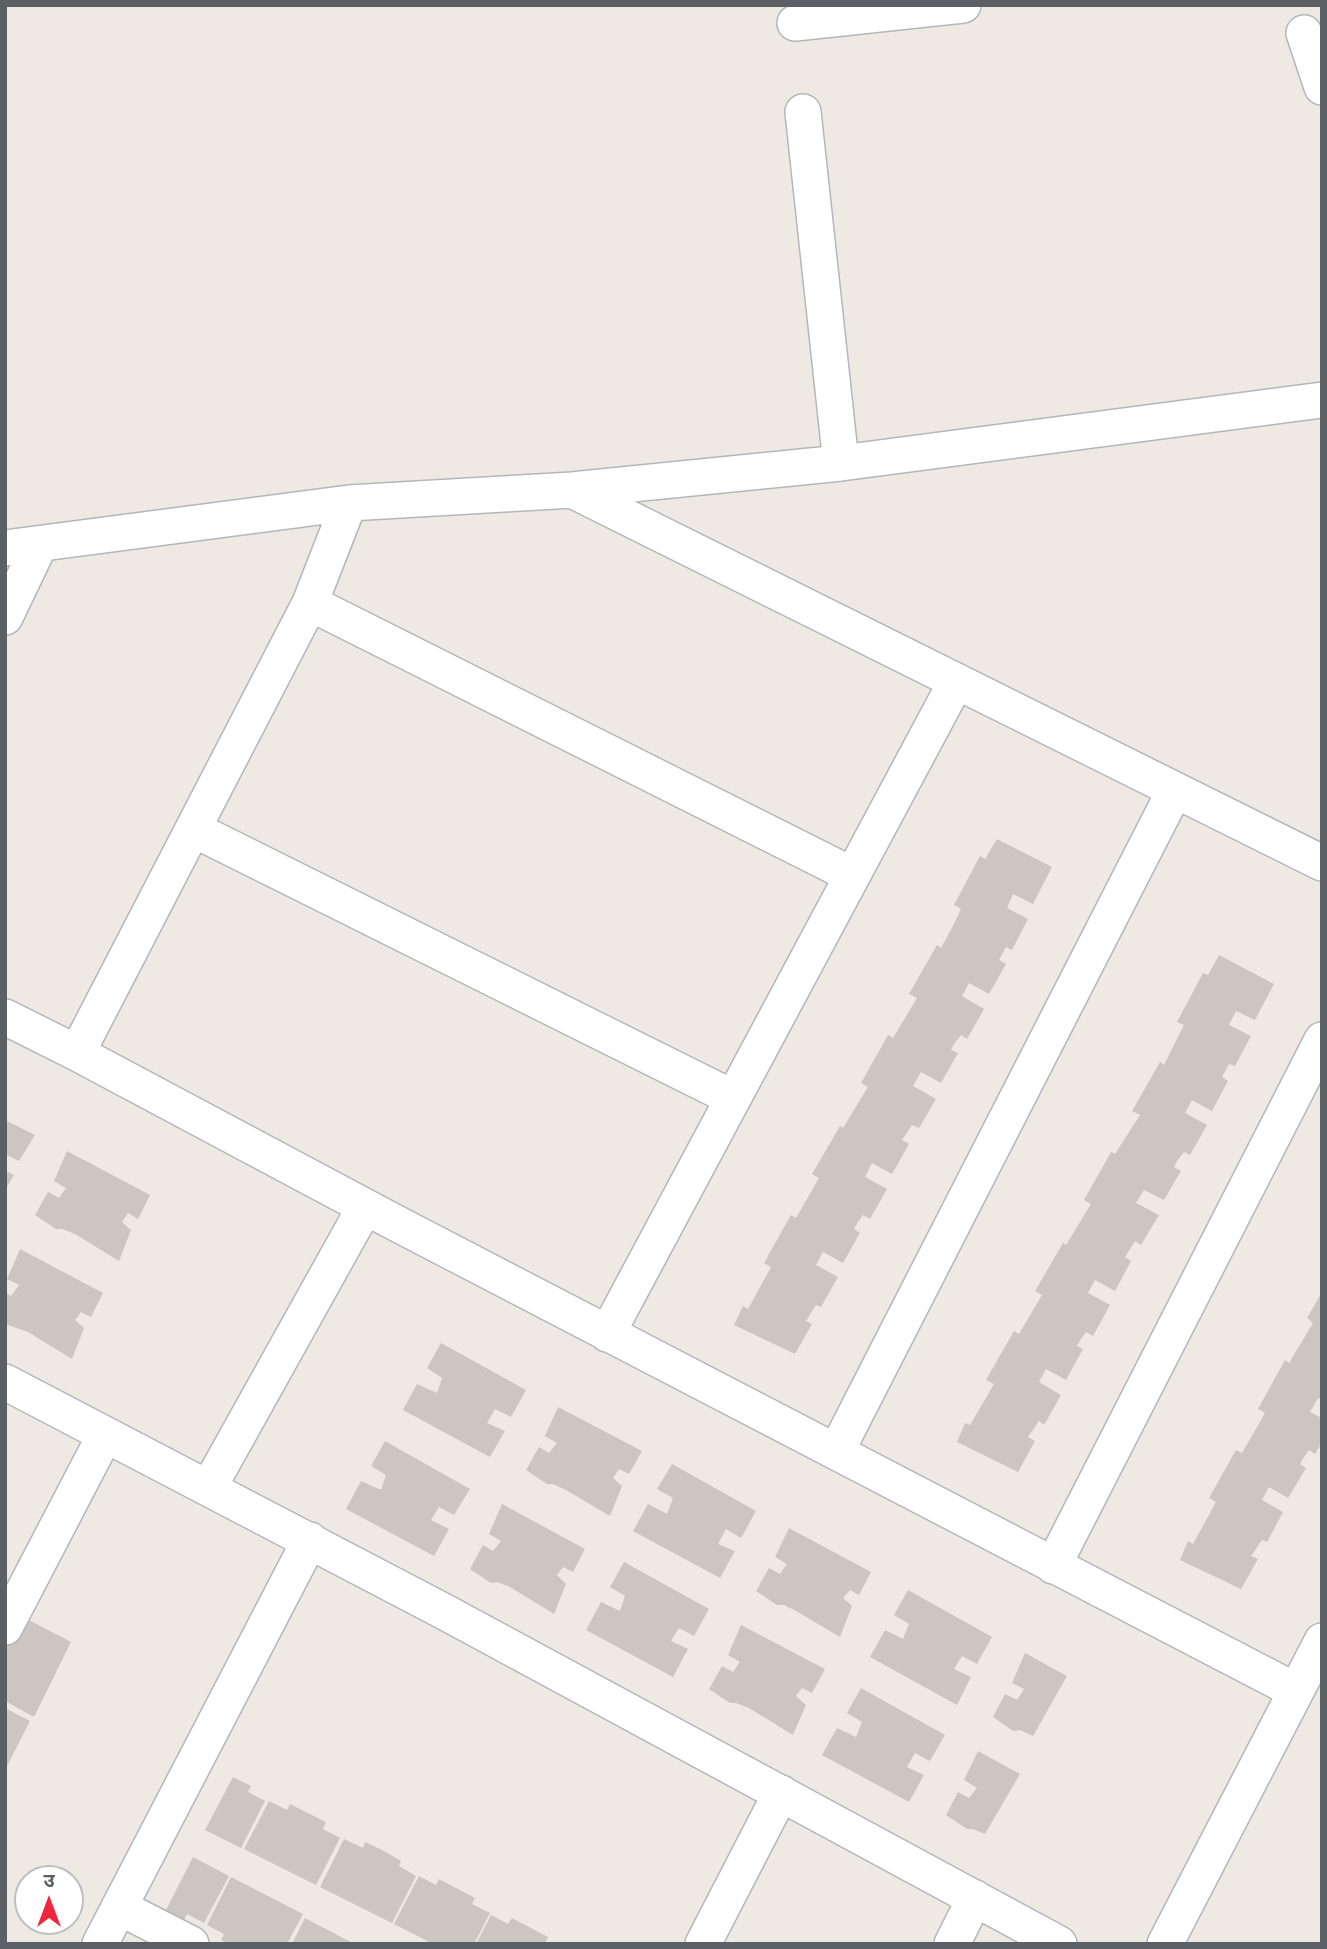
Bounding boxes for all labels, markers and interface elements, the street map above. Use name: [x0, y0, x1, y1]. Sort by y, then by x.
north arrow: [14, 1865, 84, 1935]
text: उ: [43, 1868, 55, 1894]

